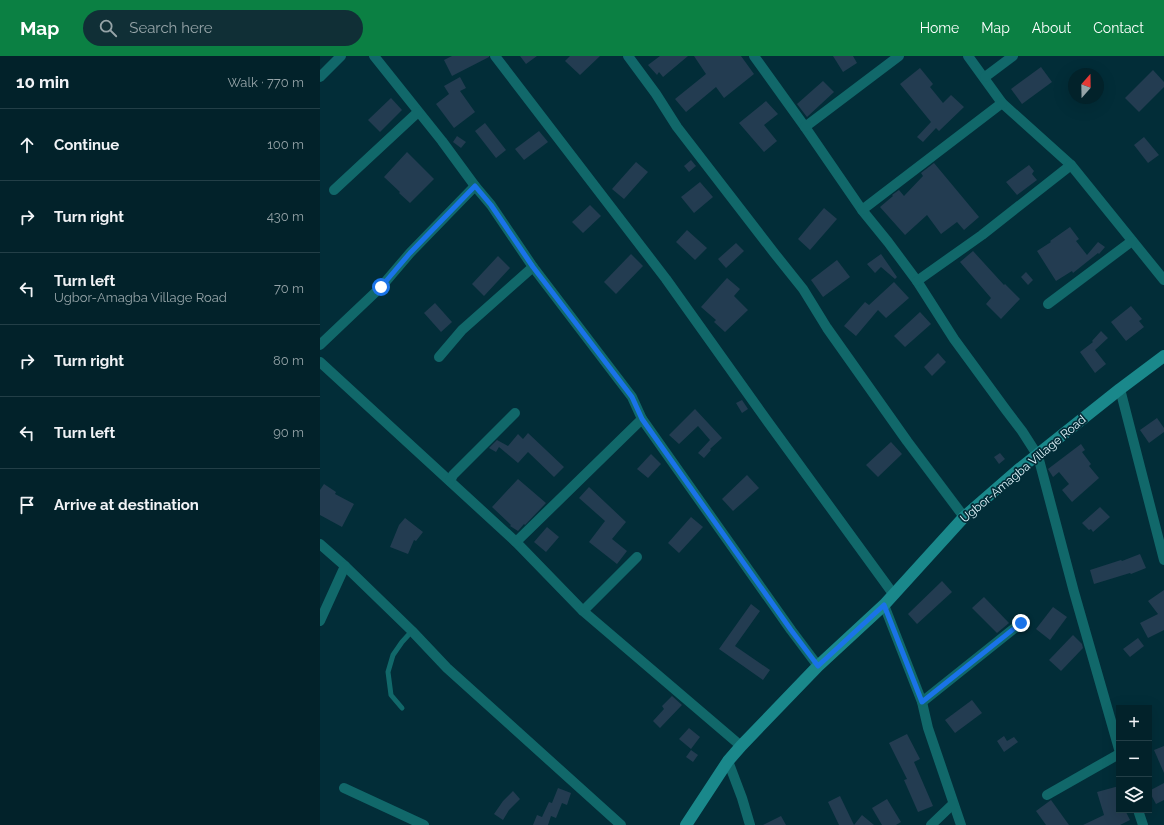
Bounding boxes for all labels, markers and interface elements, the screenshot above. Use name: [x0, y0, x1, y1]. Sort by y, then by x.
search box: [83, 10, 363, 46]
text: Map: [20, 17, 59, 39]
icon: search: [97, 17, 119, 39]
text: Search here: [129, 19, 213, 37]
text: Home: [920, 20, 959, 36]
text: Map: [981, 20, 1010, 36]
text: About: [1032, 20, 1071, 36]
text: Contact: [1093, 20, 1144, 36]
north arrow: [1068, 68, 1104, 104]
text: 10 min: [16, 72, 69, 92]
text: Walk · 770 m: [227, 75, 304, 90]
icon: ahead: [16, 134, 38, 156]
text: Continue: [54, 136, 119, 154]
text: 100 m: [267, 137, 304, 152]
icon: right: [16, 206, 38, 228]
text: Turn right: [54, 208, 124, 226]
text: 430 m: [267, 209, 304, 224]
text: Turn left: [54, 272, 115, 290]
icon: left: [16, 278, 38, 300]
route start: [372, 278, 390, 296]
text: 70 m: [274, 281, 304, 296]
text: Ugbor-Amagba Village Road: [54, 290, 227, 305]
icon: right: [16, 350, 38, 372]
text: Turn right: [54, 352, 124, 370]
text: 80 m: [273, 353, 304, 368]
street label: Ugbor-Amagba Village Road: [957, 412, 1089, 526]
icon: left: [16, 422, 38, 444]
text: Turn left: [54, 424, 115, 442]
text: 90 m: [273, 425, 304, 440]
icon: arrive: [16, 494, 38, 516]
text: Arrive at destination: [54, 496, 199, 514]
route end: [1012, 614, 1030, 632]
map controls: [1116, 705, 1152, 813]
button: +: [1116, 705, 1152, 741]
button: −: [1116, 741, 1152, 777]
button: layers: [1116, 777, 1152, 813]

